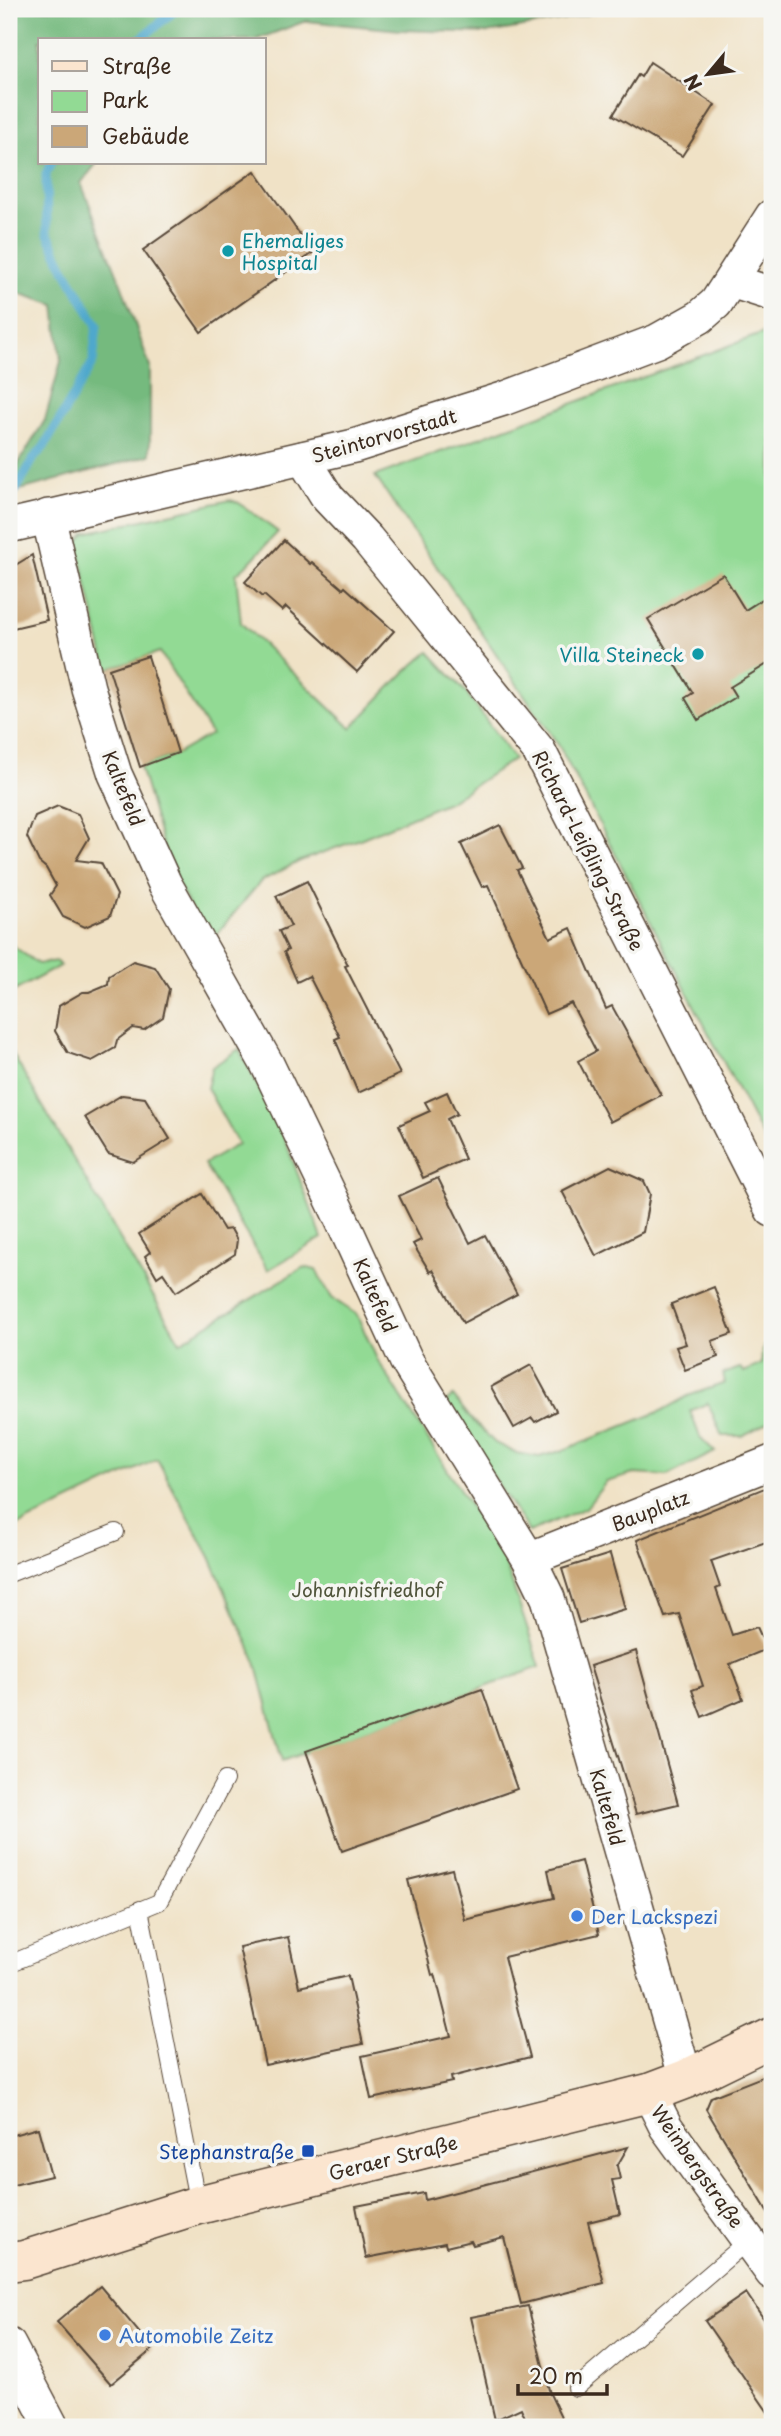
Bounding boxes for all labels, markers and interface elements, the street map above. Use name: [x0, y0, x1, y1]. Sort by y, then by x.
legend: [38, 38, 266, 164]
north arrow: [672, 38, 742, 108]
text: Straße: [102, 49, 171, 81]
text: N: [676, 69, 708, 96]
text: Park: [102, 83, 149, 115]
text: Gebäude: [102, 119, 189, 151]
place label: Ehemaliges Hospital: [242, 226, 344, 276]
marker: Ehemaliges Hospital: [220, 243, 236, 259]
street label: Steintorvorstadt: [308, 401, 460, 469]
place label: Villa Steineck: [559, 640, 684, 668]
marker: Villa Steineck: [690, 646, 706, 662]
street label: Richard-Leißling-Straße: [526, 745, 652, 955]
street label: Kaltefeld: [96, 746, 152, 830]
street label: Kaltefeld: [347, 1253, 405, 1337]
street label: Bauplatz: [607, 1482, 693, 1538]
park label: Johannisfriedhof: [291, 1575, 444, 1603]
street label: Kaltefeld: [584, 1765, 632, 1849]
place label: Der Lackspezi: [591, 1902, 718, 1930]
marker: Der Lackspezi: [569, 1908, 585, 1924]
street label: Weinbergstraße: [645, 2099, 751, 2233]
street label: Geraer Straße: [326, 2128, 460, 2186]
place label: Stephanstraße: [159, 2137, 294, 2165]
marker: Stephanstraße: [300, 2143, 316, 2159]
place label: Automobile Zeitz: [119, 2321, 273, 2349]
marker: Automobile Zeitz: [97, 2327, 113, 2343]
scale bar: [518, 2352, 608, 2396]
text: 20 m: [529, 2359, 583, 2391]

